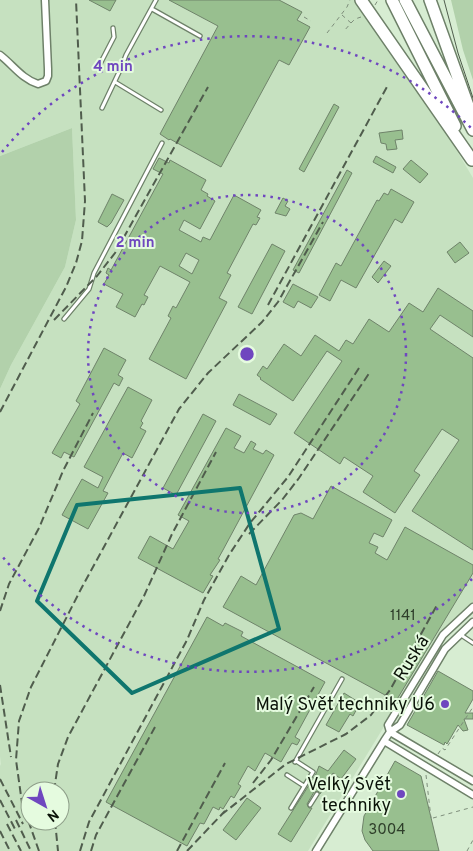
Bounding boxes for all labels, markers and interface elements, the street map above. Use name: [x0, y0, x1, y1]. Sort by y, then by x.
text: 4 min: [93, 58, 133, 77]
text: 2 min: [115, 234, 155, 253]
centre of rings: [238, 345, 256, 363]
house number: 1141: [390, 607, 416, 626]
street label: Ruská: [389, 632, 435, 686]
place label: Malý Svět techniky U6: [256, 694, 435, 717]
marker: Malý Svět techniky U6: [439, 698, 451, 710]
place label: Velký Svět techniky: [307, 774, 391, 818]
north arrow: [20, 781, 70, 831]
marker: Velký Svět techniky: [395, 788, 407, 800]
text: N: [43, 805, 61, 825]
house number: 3004: [368, 821, 406, 840]

